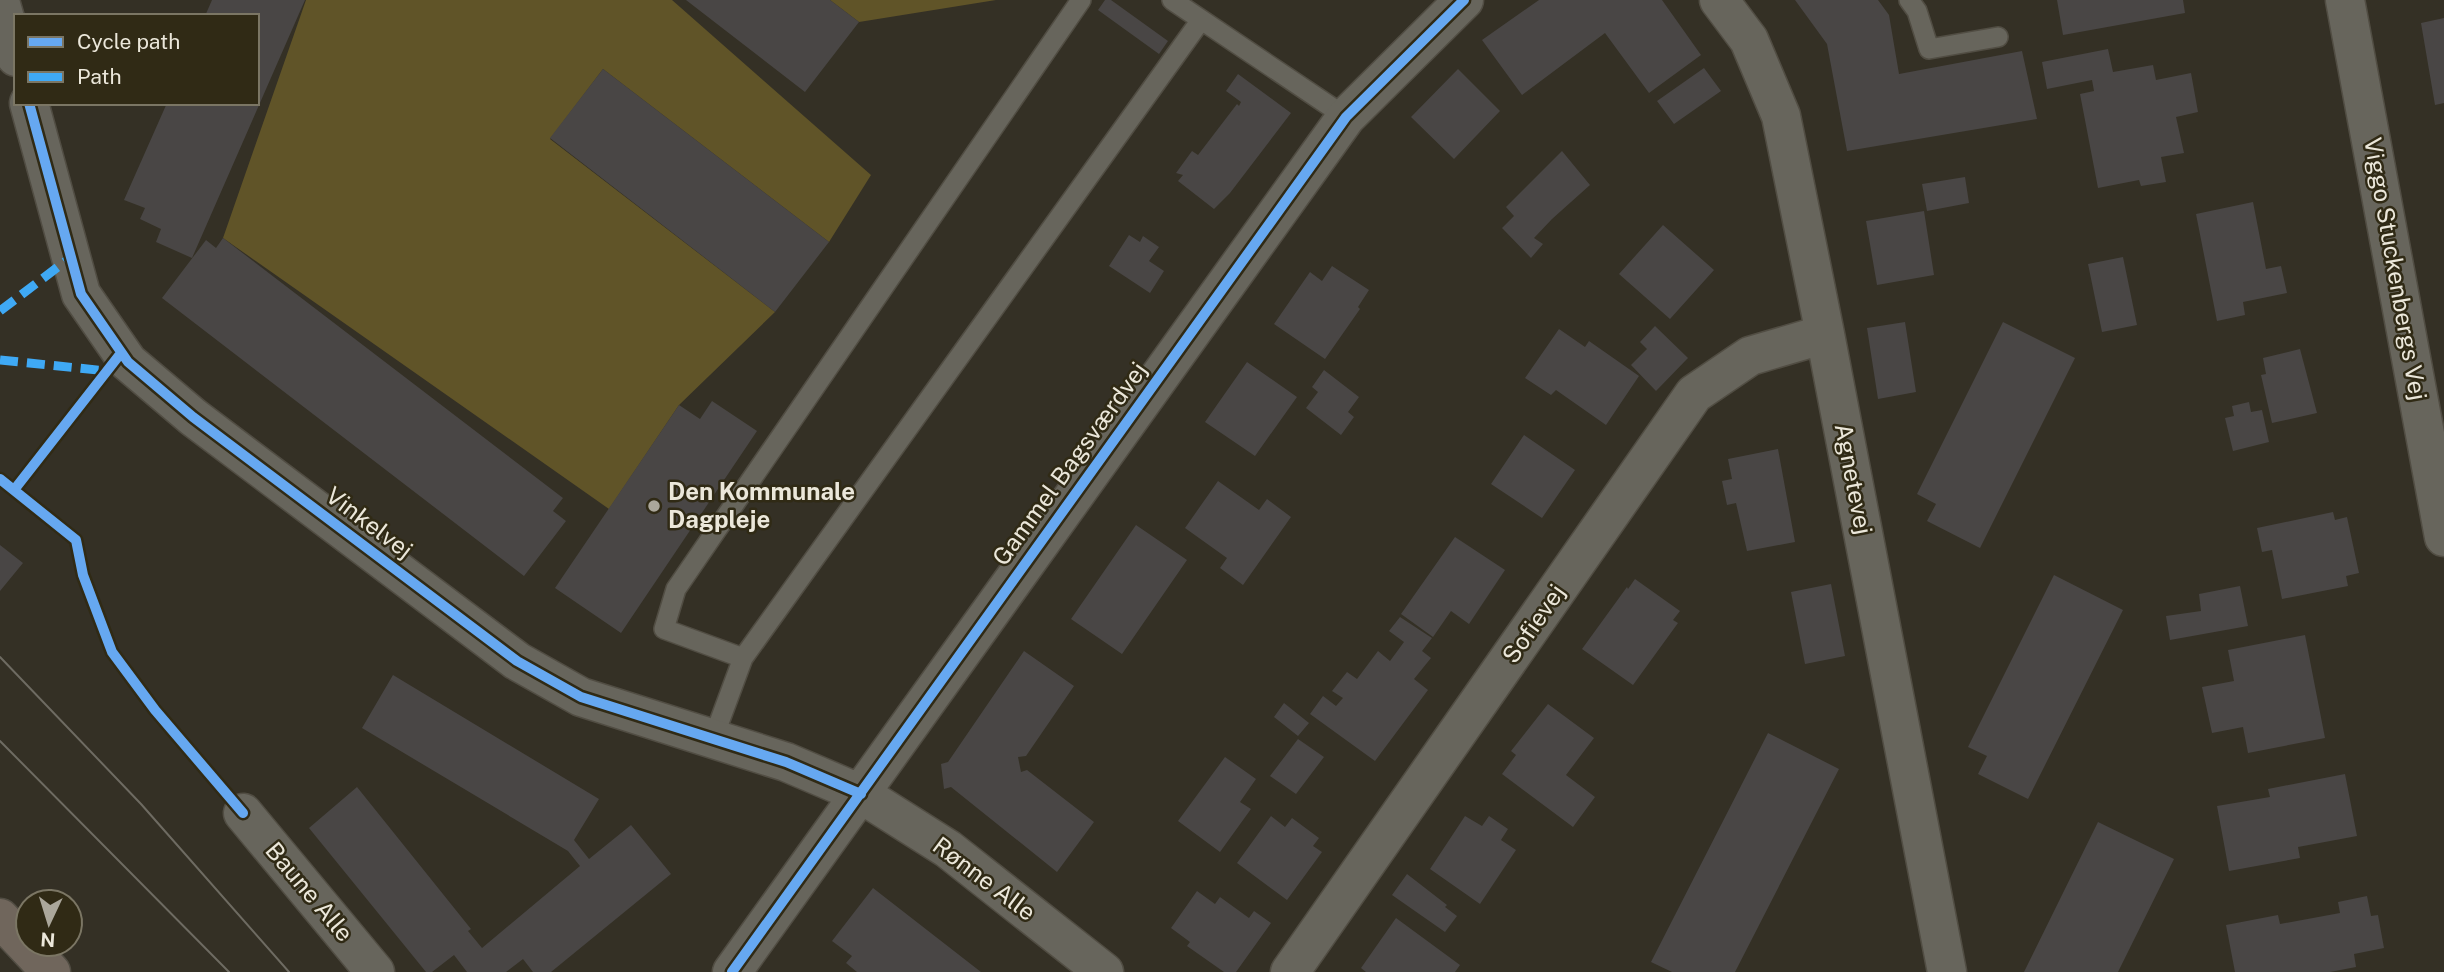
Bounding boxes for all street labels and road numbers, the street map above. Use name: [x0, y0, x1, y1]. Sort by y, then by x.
street label: Viggo Stuckenbergs Vej: [2359, 135, 2433, 402]
street label: Gammel Bagsværdvej: [986, 356, 1152, 570]
street label: Agnetevej: [1829, 421, 1878, 537]
street label: Vinkelvej: [321, 481, 418, 564]
street label: Sofievej: [1496, 579, 1570, 668]
street label: Rønne Alle: [928, 831, 1041, 926]
street label: Baune Alle: [260, 836, 359, 947]

